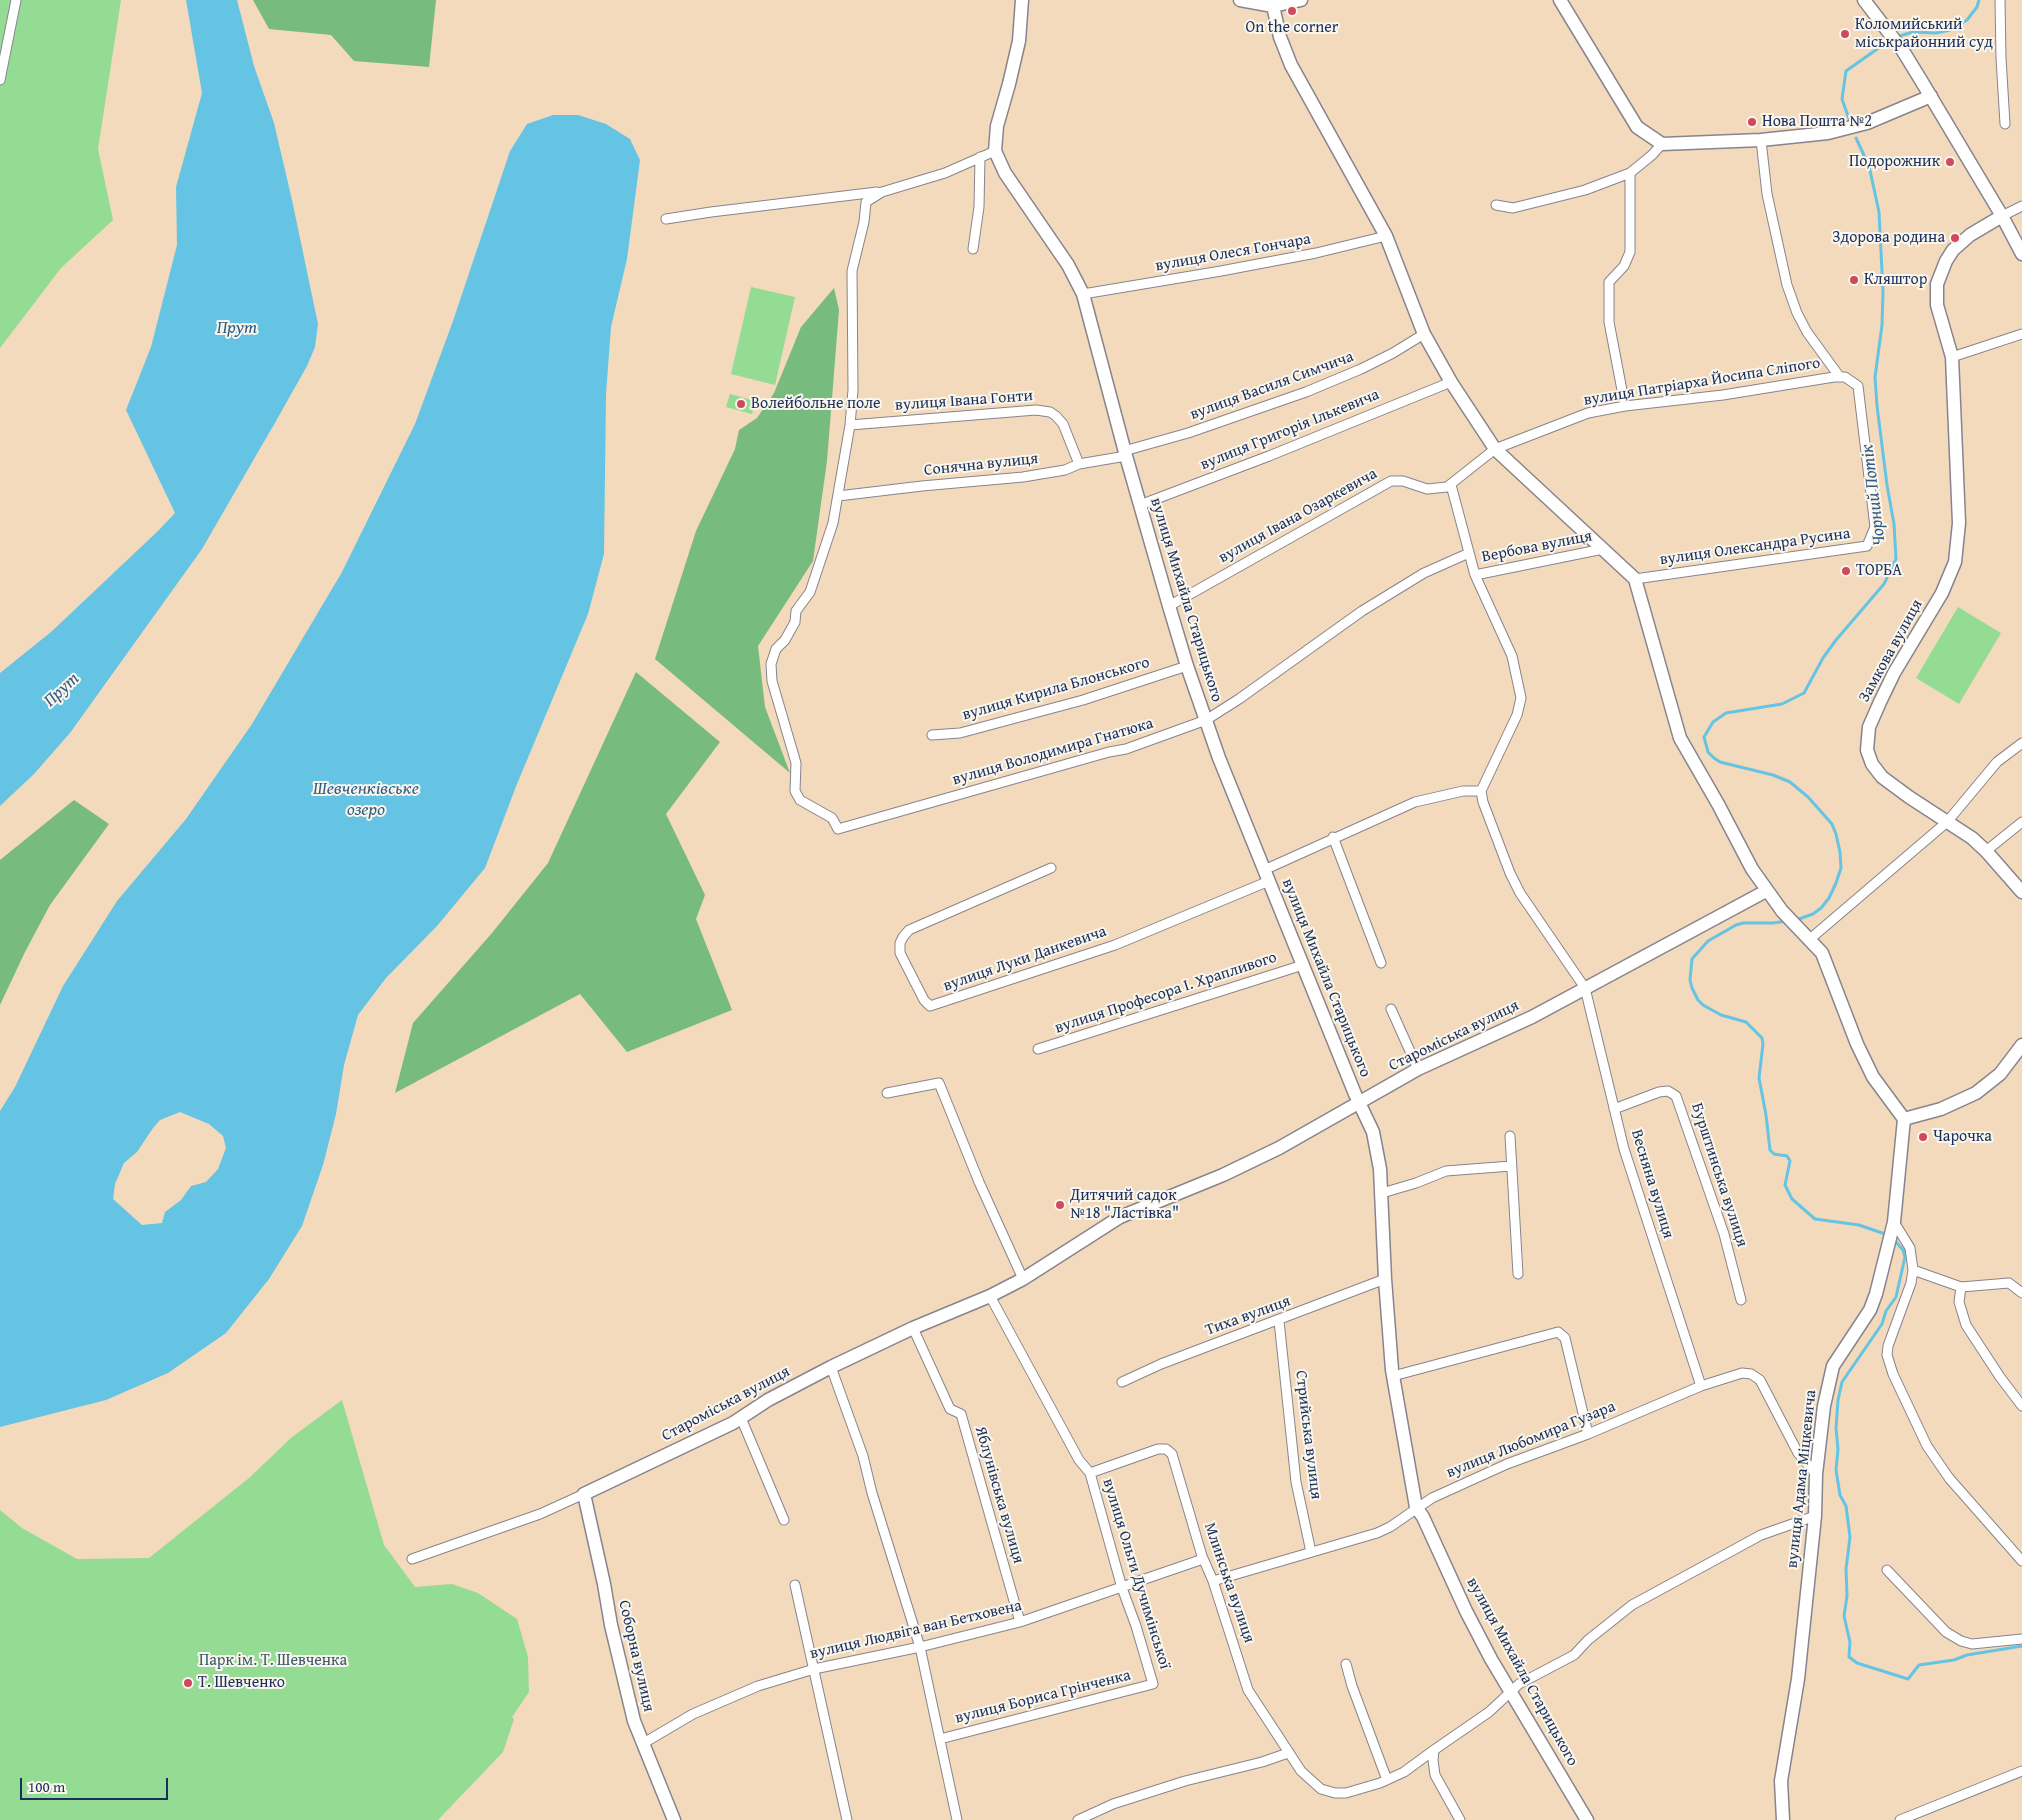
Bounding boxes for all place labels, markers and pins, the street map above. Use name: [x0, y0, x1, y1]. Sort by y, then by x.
marker: On the corner: [1286, 5, 1298, 17]
place label: Коломийський міськрайонний суд: [1855, 15, 1993, 53]
place label: On the corner: [1246, 18, 1338, 38]
marker: Коломийський міськрайонний суд: [1839, 28, 1851, 40]
place label: Нова Пошта №2: [1762, 112, 1872, 132]
marker: Нова Пошта №2: [1746, 116, 1758, 128]
place label: Подорожник: [1849, 152, 1940, 172]
marker: Подорожник: [1944, 156, 1956, 168]
place label: Здорова родина: [1832, 228, 1945, 248]
marker: Здорова родина: [1949, 232, 1961, 244]
place label: Кляштор: [1864, 270, 1927, 290]
marker: Кляштор: [1848, 274, 1860, 286]
place label: Волейбольне поле: [751, 394, 881, 414]
marker: Волейбольне поле: [735, 398, 747, 410]
place label: ТОРБА: [1856, 561, 1902, 581]
marker: ТОРБА: [1840, 565, 1852, 577]
place label: Чарочка: [1933, 1127, 1992, 1147]
marker: Чарочка: [1917, 1131, 1929, 1143]
place label: Дитячий садок №18 "Ластівка": [1070, 1186, 1179, 1224]
marker: Дитячий садок №18 "Ластівка": [1054, 1199, 1066, 1211]
place label: Т. Шевченко: [198, 1673, 285, 1693]
marker: Т. Шевченко: [182, 1677, 194, 1689]

